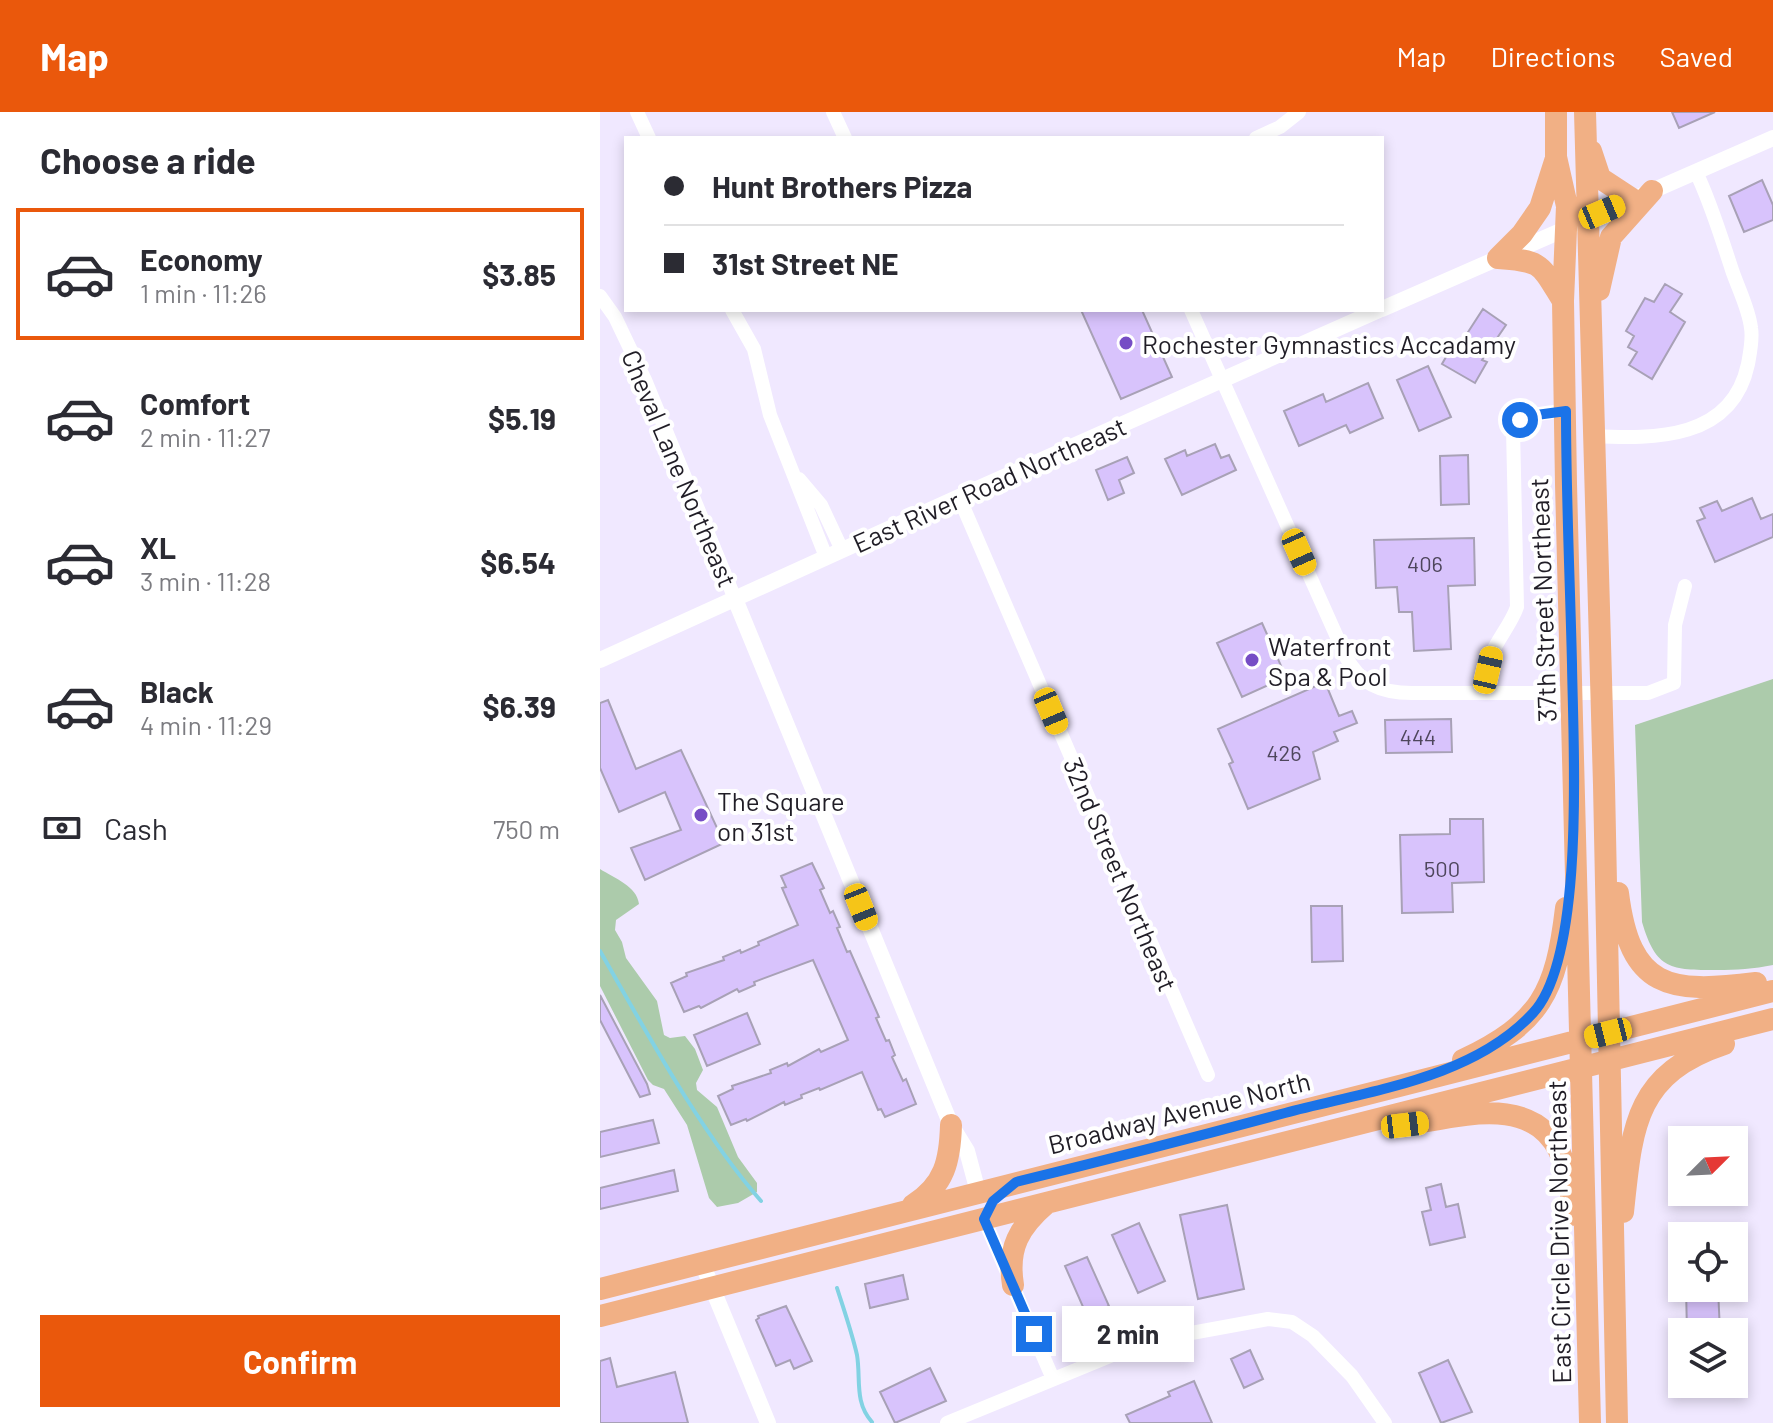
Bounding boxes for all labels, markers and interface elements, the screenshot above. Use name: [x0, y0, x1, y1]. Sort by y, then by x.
text: Map: [40, 33, 109, 79]
text: Map: [1397, 39, 1446, 73]
text: Directions: [1490, 39, 1616, 73]
text: Saved: [1660, 39, 1733, 73]
text: Choose a ride: [40, 138, 256, 181]
text: Hunt Brothers Pizza: [712, 168, 972, 204]
car: [1575, 192, 1629, 232]
icon: car: [44, 238, 116, 310]
text: Economy: [140, 241, 263, 277]
text: 31st Street NE: [712, 245, 899, 281]
text: $3.85: [482, 256, 556, 292]
text: 1 min · 11:26: [140, 277, 267, 308]
place label: Rochester Gymnastics Accadamy: [1142, 328, 1516, 359]
marker: Rochester Gymnastics Accadamy: [1117, 334, 1135, 352]
street label: Cheval Lane Northeast: [616, 345, 744, 591]
icon: car: [44, 382, 116, 454]
text: Comfort: [140, 385, 250, 421]
text: $5.19: [488, 400, 556, 436]
route start: [1502, 402, 1538, 438]
street label: East River Road Northeast: [848, 410, 1130, 558]
text: 2 min · 11:27: [140, 421, 270, 452]
street label: 37th Street Northeast: [1522, 477, 1562, 723]
car: [1278, 525, 1320, 579]
icon: car: [44, 526, 116, 598]
text: XL: [140, 529, 176, 565]
text: $6.54: [480, 544, 556, 580]
house number: 406: [1407, 550, 1443, 576]
text: 3 min · 11:28: [140, 565, 271, 596]
place label: Waterfront Spa & Pool: [1268, 630, 1392, 691]
car: [1471, 644, 1505, 696]
marker: Waterfront Spa & Pool: [1243, 651, 1261, 669]
icon: car: [44, 670, 116, 742]
text: Black: [140, 673, 214, 709]
car: [1031, 684, 1071, 738]
text: $6.39: [483, 688, 556, 724]
text: 4 min · 11:29: [140, 709, 272, 740]
house number: 444: [1400, 723, 1436, 749]
house number: 426: [1266, 739, 1302, 765]
street label: 32nd Street Northeast: [1058, 753, 1184, 995]
place label: The Square on 31st: [717, 785, 845, 846]
icon: cash: [40, 806, 84, 850]
marker: The Square on 31st: [692, 806, 710, 824]
text: Cash: [104, 810, 168, 846]
text: 750 m: [493, 813, 560, 844]
house number: 500: [1424, 855, 1460, 881]
car: [841, 880, 881, 934]
car: [1582, 1016, 1634, 1050]
street label: Broadway Avenue North: [1045, 1064, 1313, 1160]
street label: East Circle Drive Northeast: [1540, 1080, 1576, 1384]
car: [1380, 1110, 1430, 1140]
north arrow: [1668, 1126, 1748, 1206]
map controls: [1668, 1126, 1748, 1398]
button: locate: [1668, 1222, 1748, 1302]
callout: 2 min: [1062, 1306, 1194, 1362]
button: Confirm: [40, 1315, 560, 1407]
route end: [1016, 1316, 1052, 1352]
text: 2 min: [1097, 1318, 1159, 1349]
button: layers: [1668, 1318, 1748, 1398]

